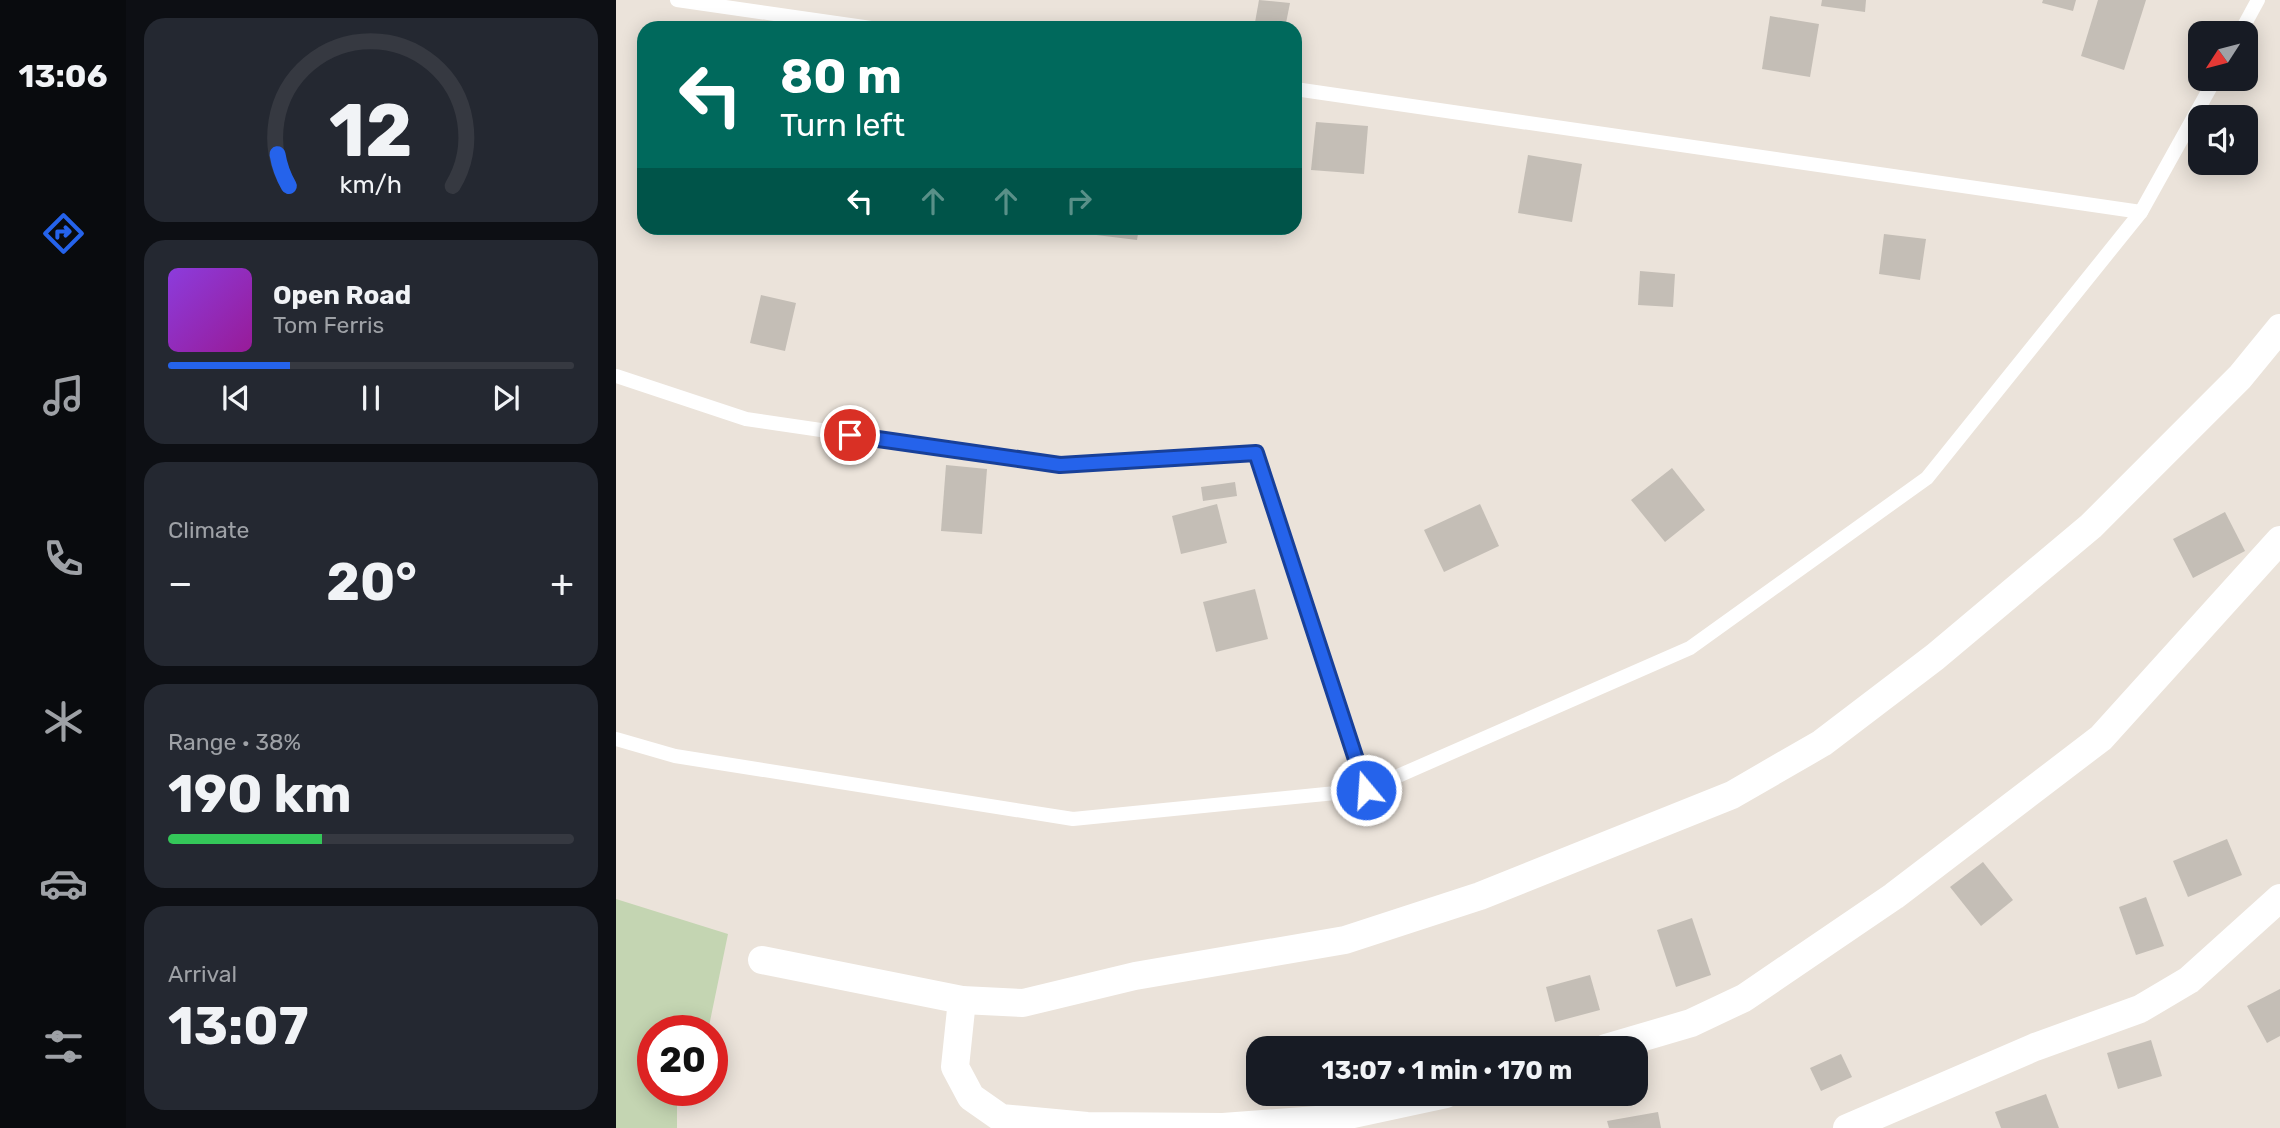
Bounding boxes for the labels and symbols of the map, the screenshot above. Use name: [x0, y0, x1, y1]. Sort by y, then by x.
north arrow: [2188, 21, 2258, 91]
pin: [820, 405, 880, 465]
position arrow: [1329, 753, 1403, 827]
speed limit sign: 20: [637, 1015, 728, 1106]

